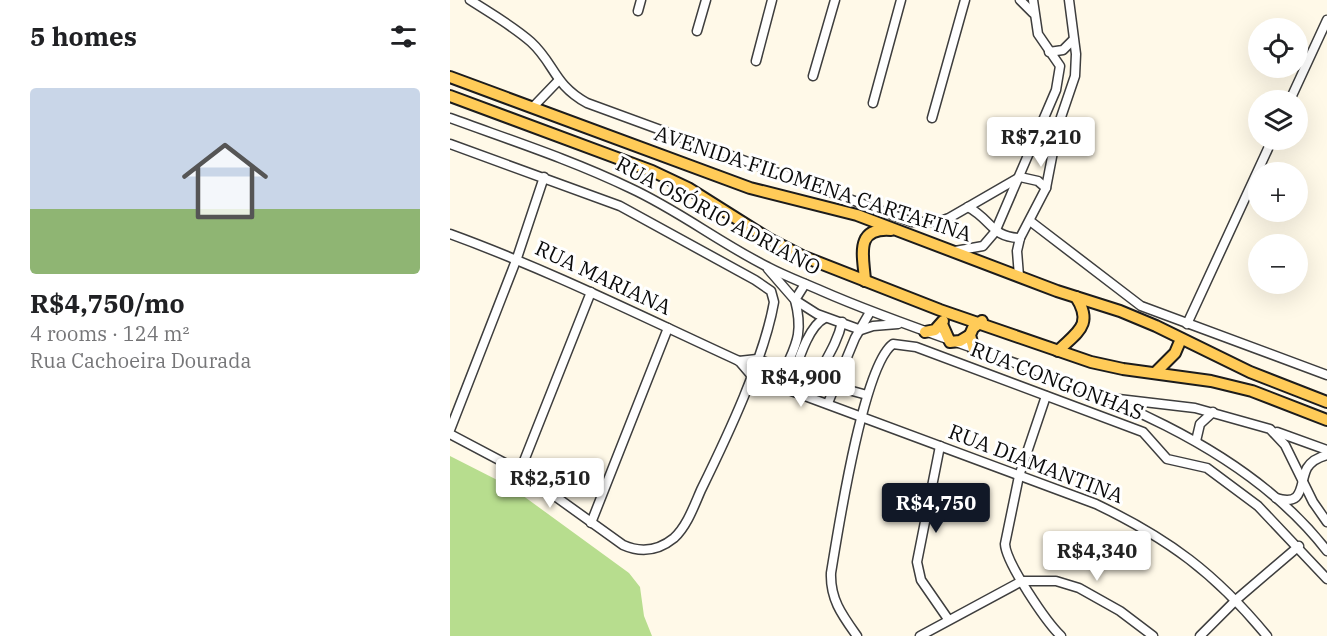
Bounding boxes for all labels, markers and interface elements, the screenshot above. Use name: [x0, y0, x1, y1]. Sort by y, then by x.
map controls: [1248, 18, 1308, 294]
button: locate: [1248, 18, 1308, 78]
text: 5 homes: [30, 19, 137, 53]
icon: filters: [387, 20, 420, 53]
button: layers: [1248, 90, 1308, 150]
pin: R$7,210: [986, 117, 1096, 168]
street label: AVENIDA FILOMENA CARTAFINA: [651, 118, 976, 248]
text: R$7,210: [1001, 123, 1081, 150]
icon: home: [171, 127, 279, 235]
street label: RUA OSÓRIO ADRIANO: [611, 149, 826, 281]
button: +: [1248, 162, 1308, 222]
street label: RUA MARIANA: [531, 233, 677, 321]
button: −: [1248, 234, 1308, 294]
text: R$4,750/mo: [30, 286, 185, 320]
text: 4 rooms · 124 m²: [30, 320, 189, 347]
street label: RUA CONGONHAS: [967, 334, 1148, 426]
text: Rua Cachoeira Dourada: [30, 347, 251, 374]
pin: R$4,900: [746, 357, 856, 408]
text: R$4,900: [761, 363, 841, 390]
street label: RUA DIAMANTINA: [945, 417, 1128, 510]
pin: R$2,510: [495, 458, 605, 509]
text: R$2,510: [510, 464, 590, 491]
pin: R$4,750: [881, 483, 991, 534]
text: R$4,750: [896, 489, 976, 516]
pin: R$4,340: [1042, 531, 1152, 582]
text: R$4,340: [1057, 537, 1137, 564]

